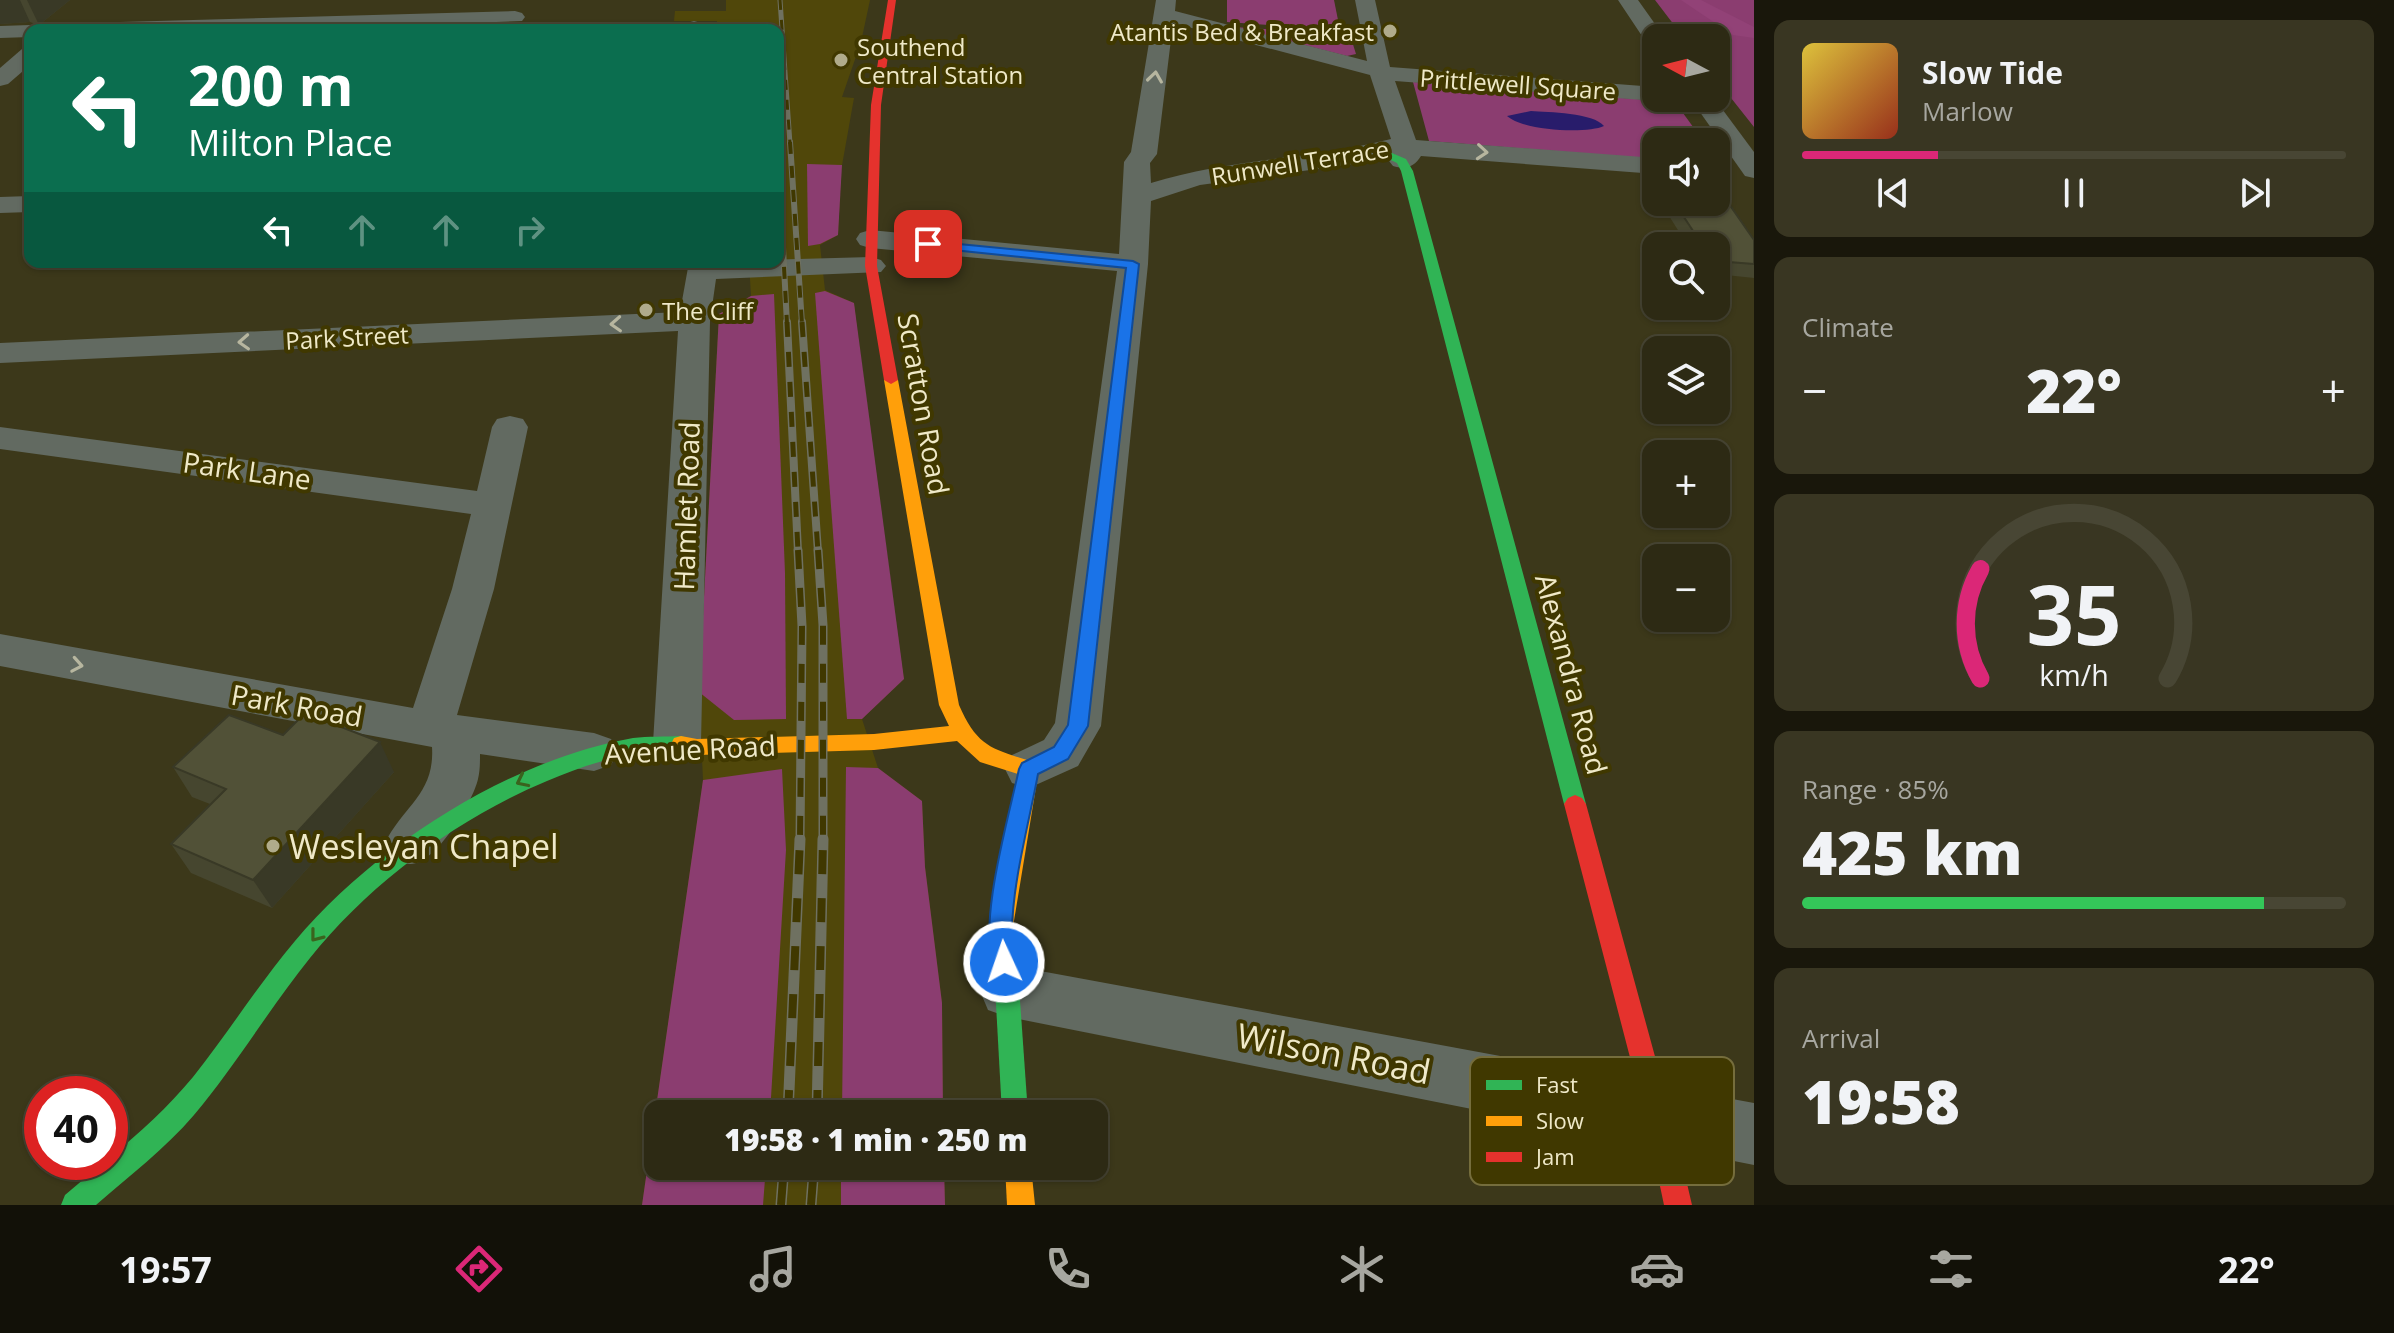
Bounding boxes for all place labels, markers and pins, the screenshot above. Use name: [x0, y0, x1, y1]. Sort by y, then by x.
place label: Atantis Bed & Breakfast: [1110, 15, 1374, 48]
marker: Atantis Bed & Breakfast: [1381, 22, 1399, 40]
place label: Southend Central Station: [857, 30, 1023, 91]
marker: Southend Central Station: [832, 51, 850, 69]
pin: [894, 210, 962, 278]
place label: The Cliff: [662, 294, 755, 327]
marker: The Cliff: [637, 301, 655, 319]
place label: Wesleyan Chapel: [289, 823, 559, 869]
marker: Wesleyan Chapel: [264, 837, 282, 855]

